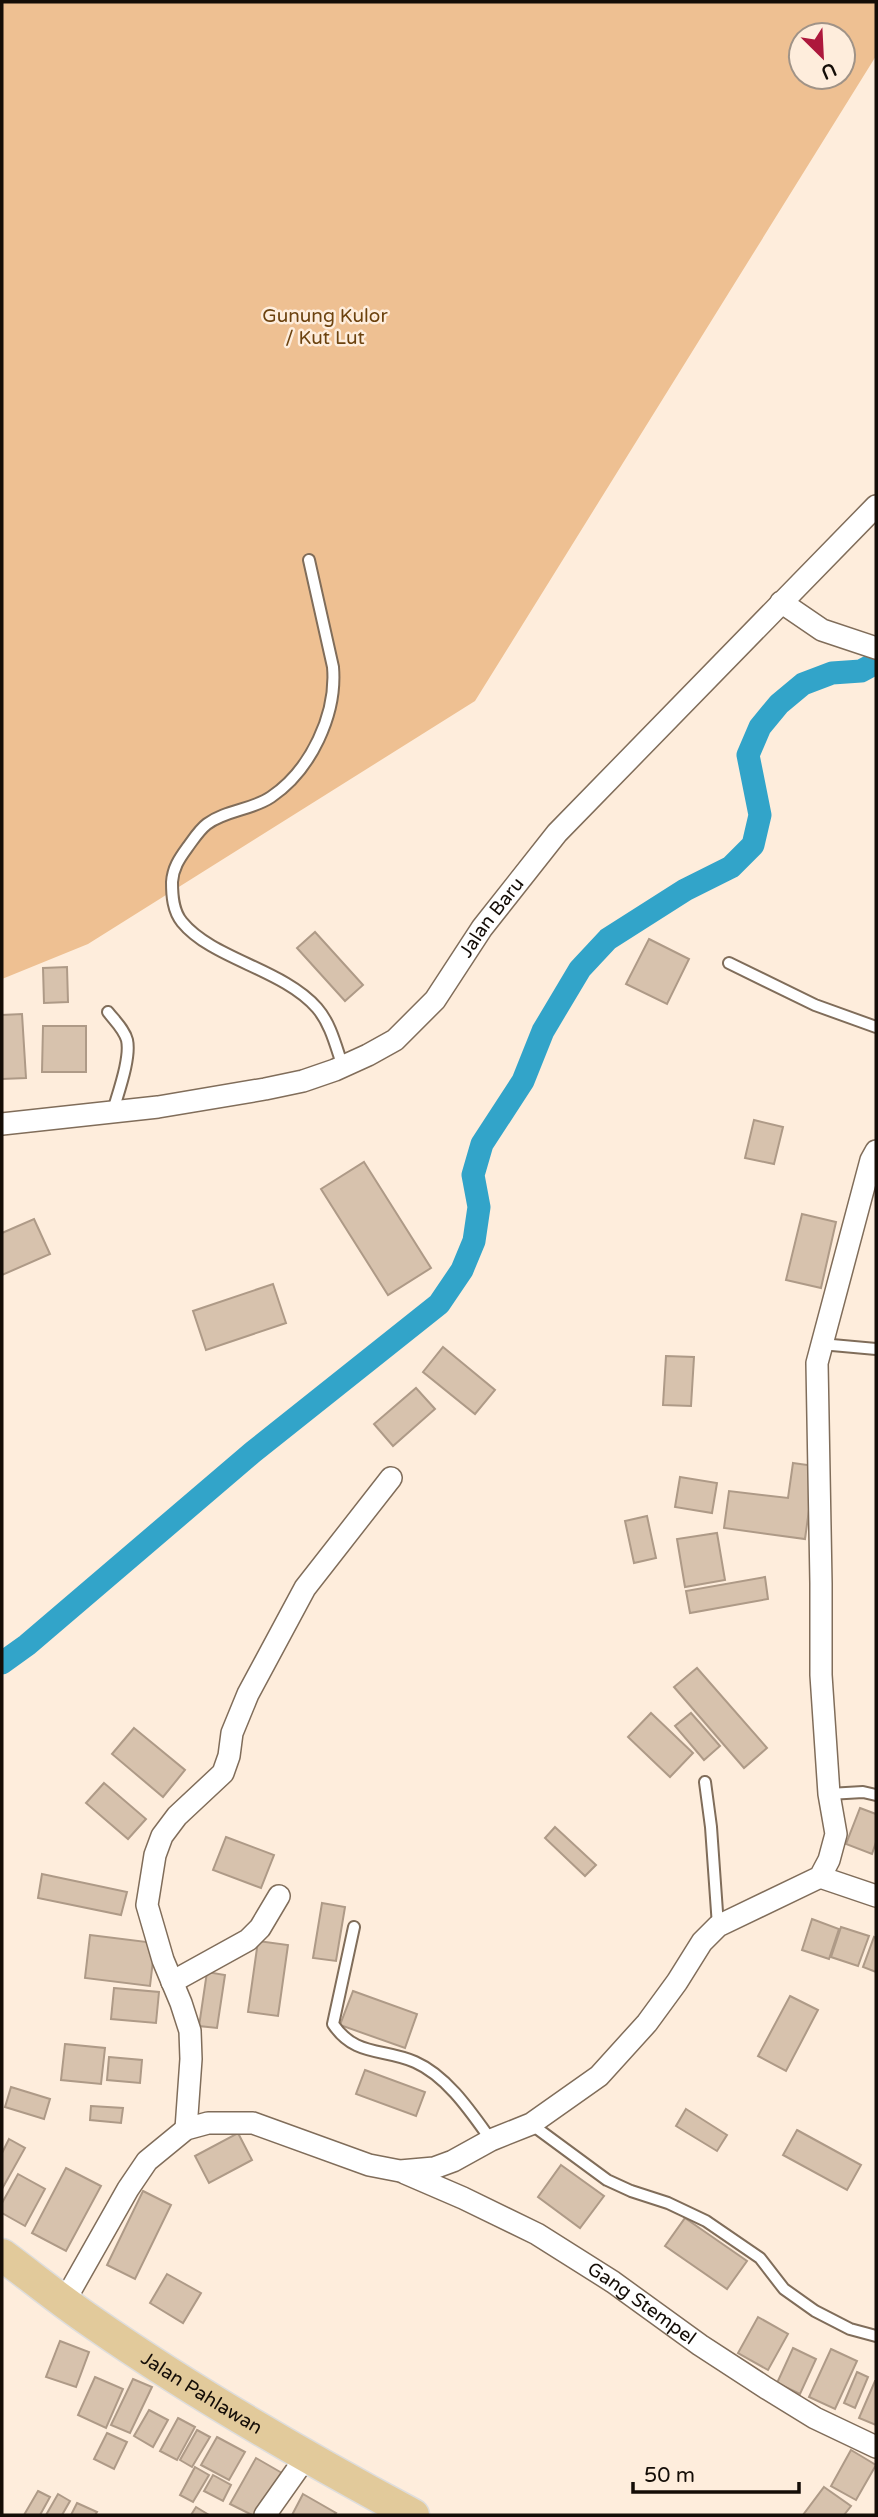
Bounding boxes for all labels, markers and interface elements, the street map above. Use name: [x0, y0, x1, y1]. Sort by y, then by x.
north arrow: [787, 21, 857, 91]
text: U: [817, 58, 840, 84]
park label: Gunung Kulor / Kut Lut: [262, 305, 388, 349]
street label: Jalan Baru: [455, 873, 529, 962]
street label: Gang Stempel: [583, 2258, 700, 2349]
street label: Jalan Pahlawan: [137, 2347, 266, 2439]
scale bar: [633, 2450, 799, 2494]
text: 50 m: [644, 2463, 695, 2488]

